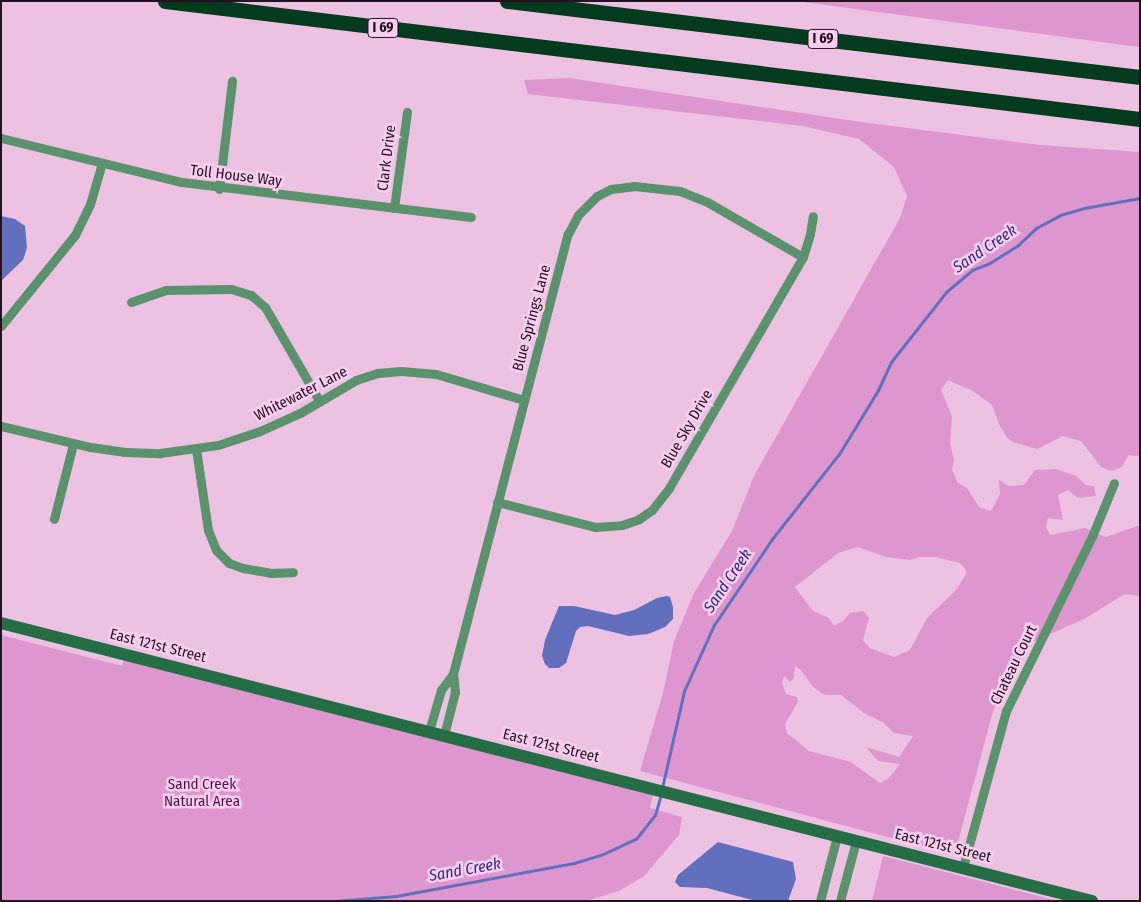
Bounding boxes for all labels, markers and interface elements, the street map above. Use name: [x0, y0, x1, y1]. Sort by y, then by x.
road number: I 69: [367, 16, 399, 40]
road number: I 69: [807, 28, 839, 50]
street label: Clark Drive: [374, 124, 400, 192]
street label: Toll House Way: [189, 161, 283, 191]
water label: Sand Creek: [950, 221, 1020, 277]
street label: Blue Springs Lane: [509, 263, 555, 373]
street label: Whitewater Lane: [251, 363, 351, 425]
street label: Blue Sky Drive: [657, 387, 717, 471]
water label: Sand Creek: [700, 546, 756, 616]
street label: Chateau Court: [987, 622, 1041, 708]
street label: East 121st Street: [108, 625, 208, 667]
street label: East 121st Street: [501, 725, 601, 767]
park label: Sand Creek Natural Area: [164, 775, 240, 810]
street label: East 121st Street: [893, 825, 993, 867]
water label: Sand Creek: [428, 854, 502, 886]

